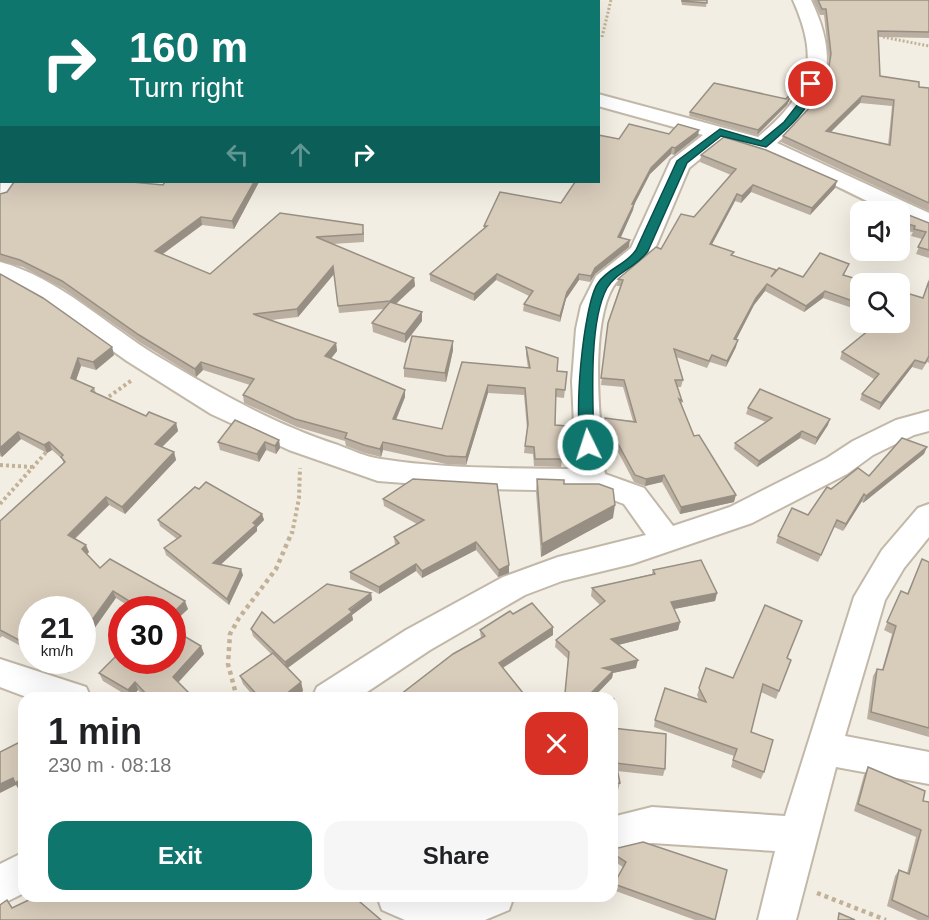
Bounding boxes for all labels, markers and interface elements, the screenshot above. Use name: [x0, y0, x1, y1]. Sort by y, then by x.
icon: right: [30, 24, 108, 102]
text: 160 m: [129, 24, 248, 71]
pin: [785, 58, 836, 109]
icon: arrive: [794, 67, 827, 100]
text: Turn right: [129, 73, 244, 103]
icon: left: [221, 138, 254, 171]
icon: ahead: [284, 138, 317, 171]
icon: right: [347, 138, 380, 171]
map controls: [850, 201, 910, 333]
button: sound: [850, 201, 910, 261]
button: search: [850, 273, 910, 333]
position arrow: [556, 413, 620, 477]
speed limit sign: 30: [108, 596, 186, 674]
text: 21: [40, 611, 74, 644]
text: km/h: [41, 642, 73, 659]
text: 1 min: [48, 711, 142, 752]
button: close: [525, 712, 588, 775]
text: 230 m · 08:18: [48, 754, 171, 776]
button: Exit: [48, 821, 312, 890]
button: Share: [324, 821, 588, 890]

